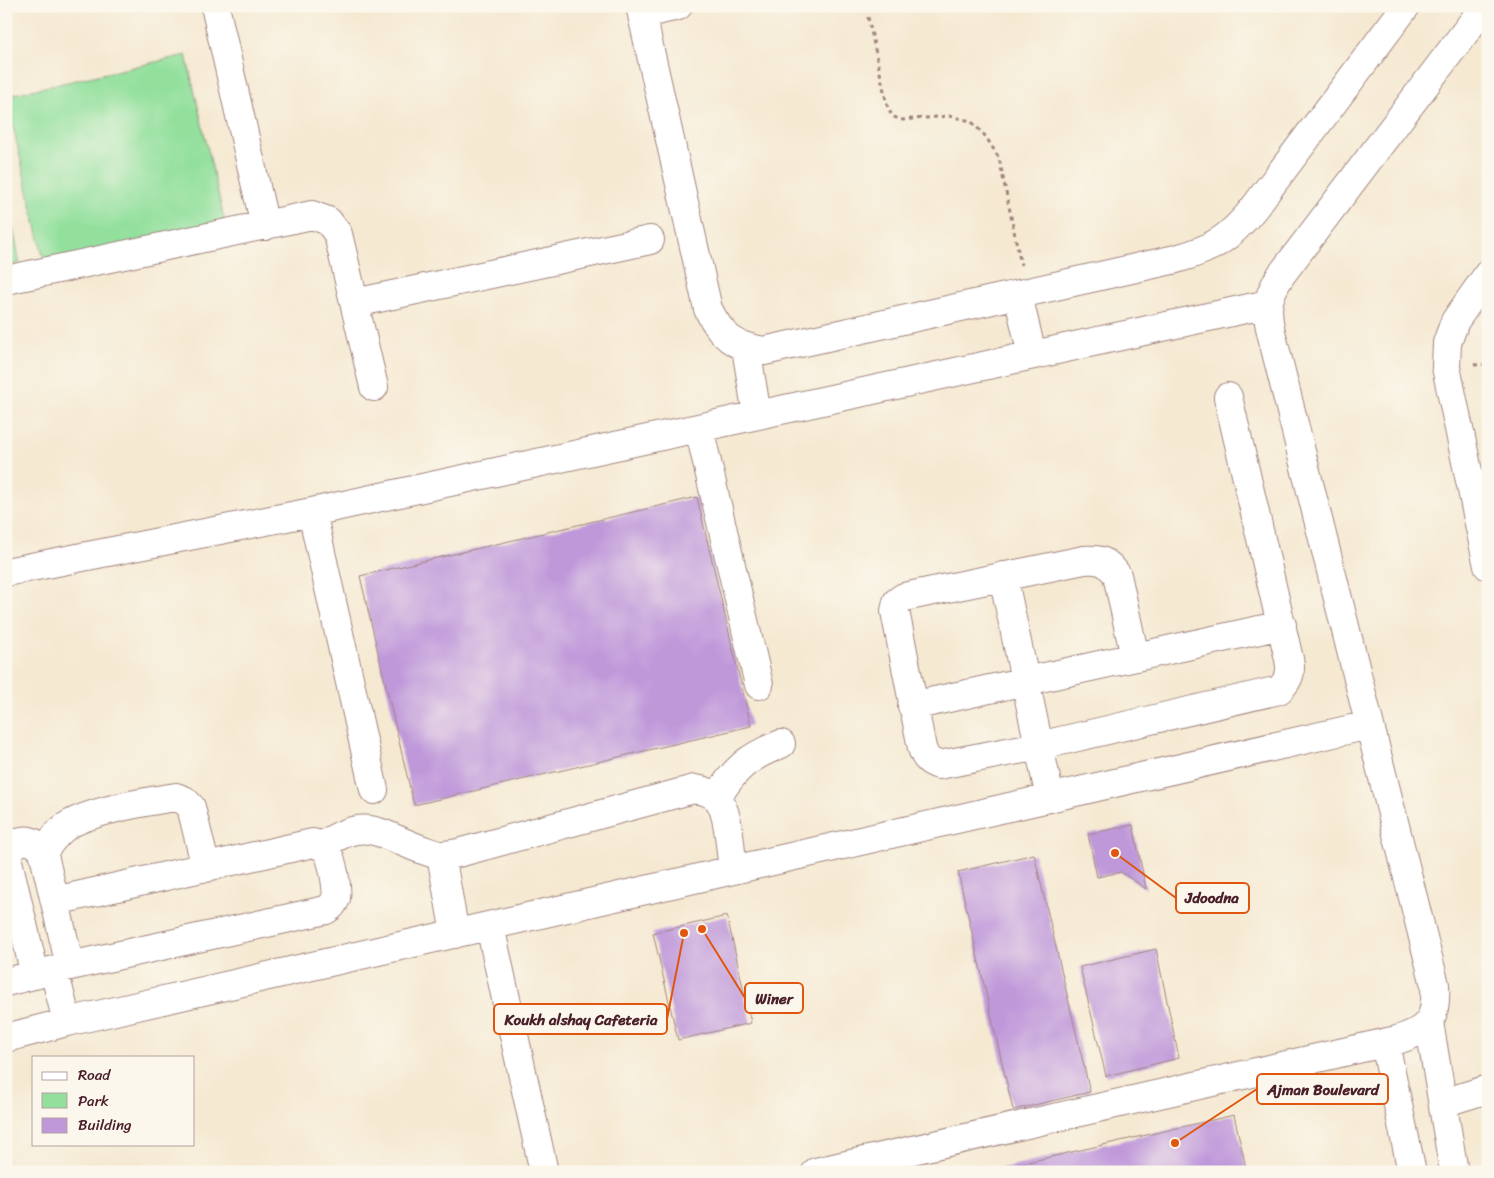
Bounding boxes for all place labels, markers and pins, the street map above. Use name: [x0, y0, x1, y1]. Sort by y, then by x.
callout: Jdoodna: [1176, 883, 1249, 913]
callout: Winer: [745, 983, 803, 1013]
callout: Koukh alshay Cafeteria: [494, 1004, 667, 1034]
callout: Ajman Boulevard: [1257, 1074, 1388, 1104]

